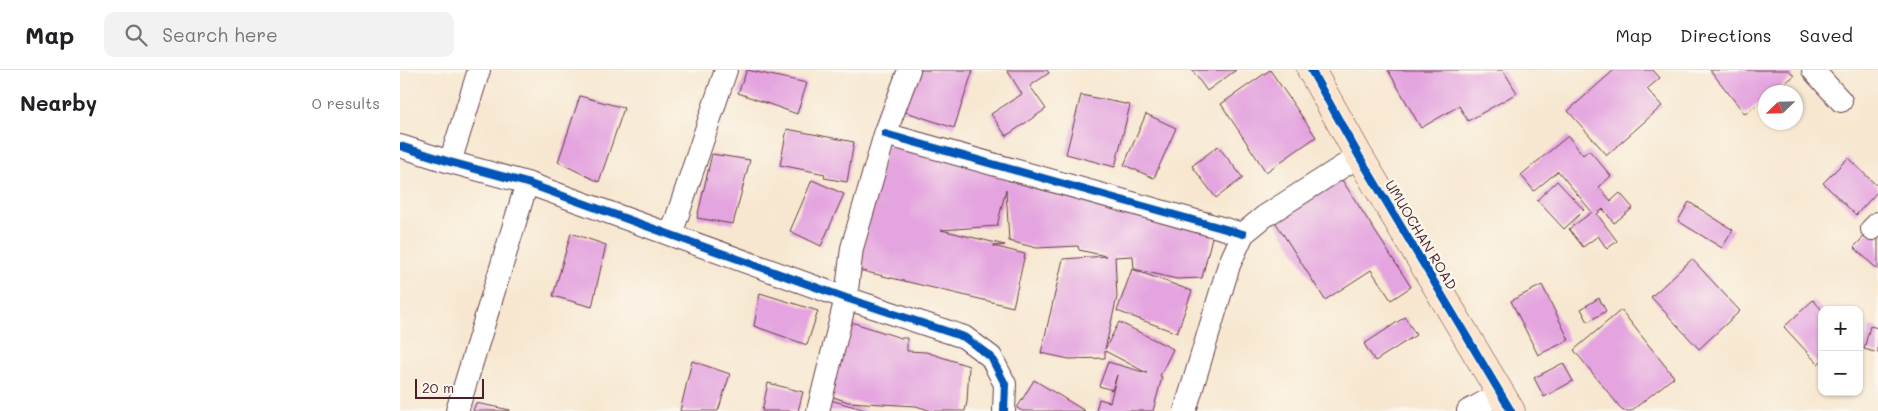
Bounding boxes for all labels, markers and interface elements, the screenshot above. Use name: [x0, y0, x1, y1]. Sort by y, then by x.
search box: [104, 12, 454, 57]
text: Map: [25, 19, 74, 50]
icon: search: [122, 21, 150, 49]
text: Search here: [162, 22, 278, 47]
text: Map: [1615, 23, 1652, 47]
text: Directions: [1680, 23, 1772, 47]
text: Saved: [1800, 23, 1853, 47]
north arrow: [1758, 85, 1803, 130]
text: Nearby: [20, 89, 97, 116]
text: 0 results: [312, 92, 380, 113]
street label: UMUOCHAN ROAD: [1381, 176, 1462, 293]
map controls: [1818, 306, 1863, 396]
button: +: [1818, 306, 1863, 351]
button: −: [1818, 351, 1863, 396]
scale bar: [415, 376, 484, 399]
text: 20 m: [422, 378, 454, 397]

